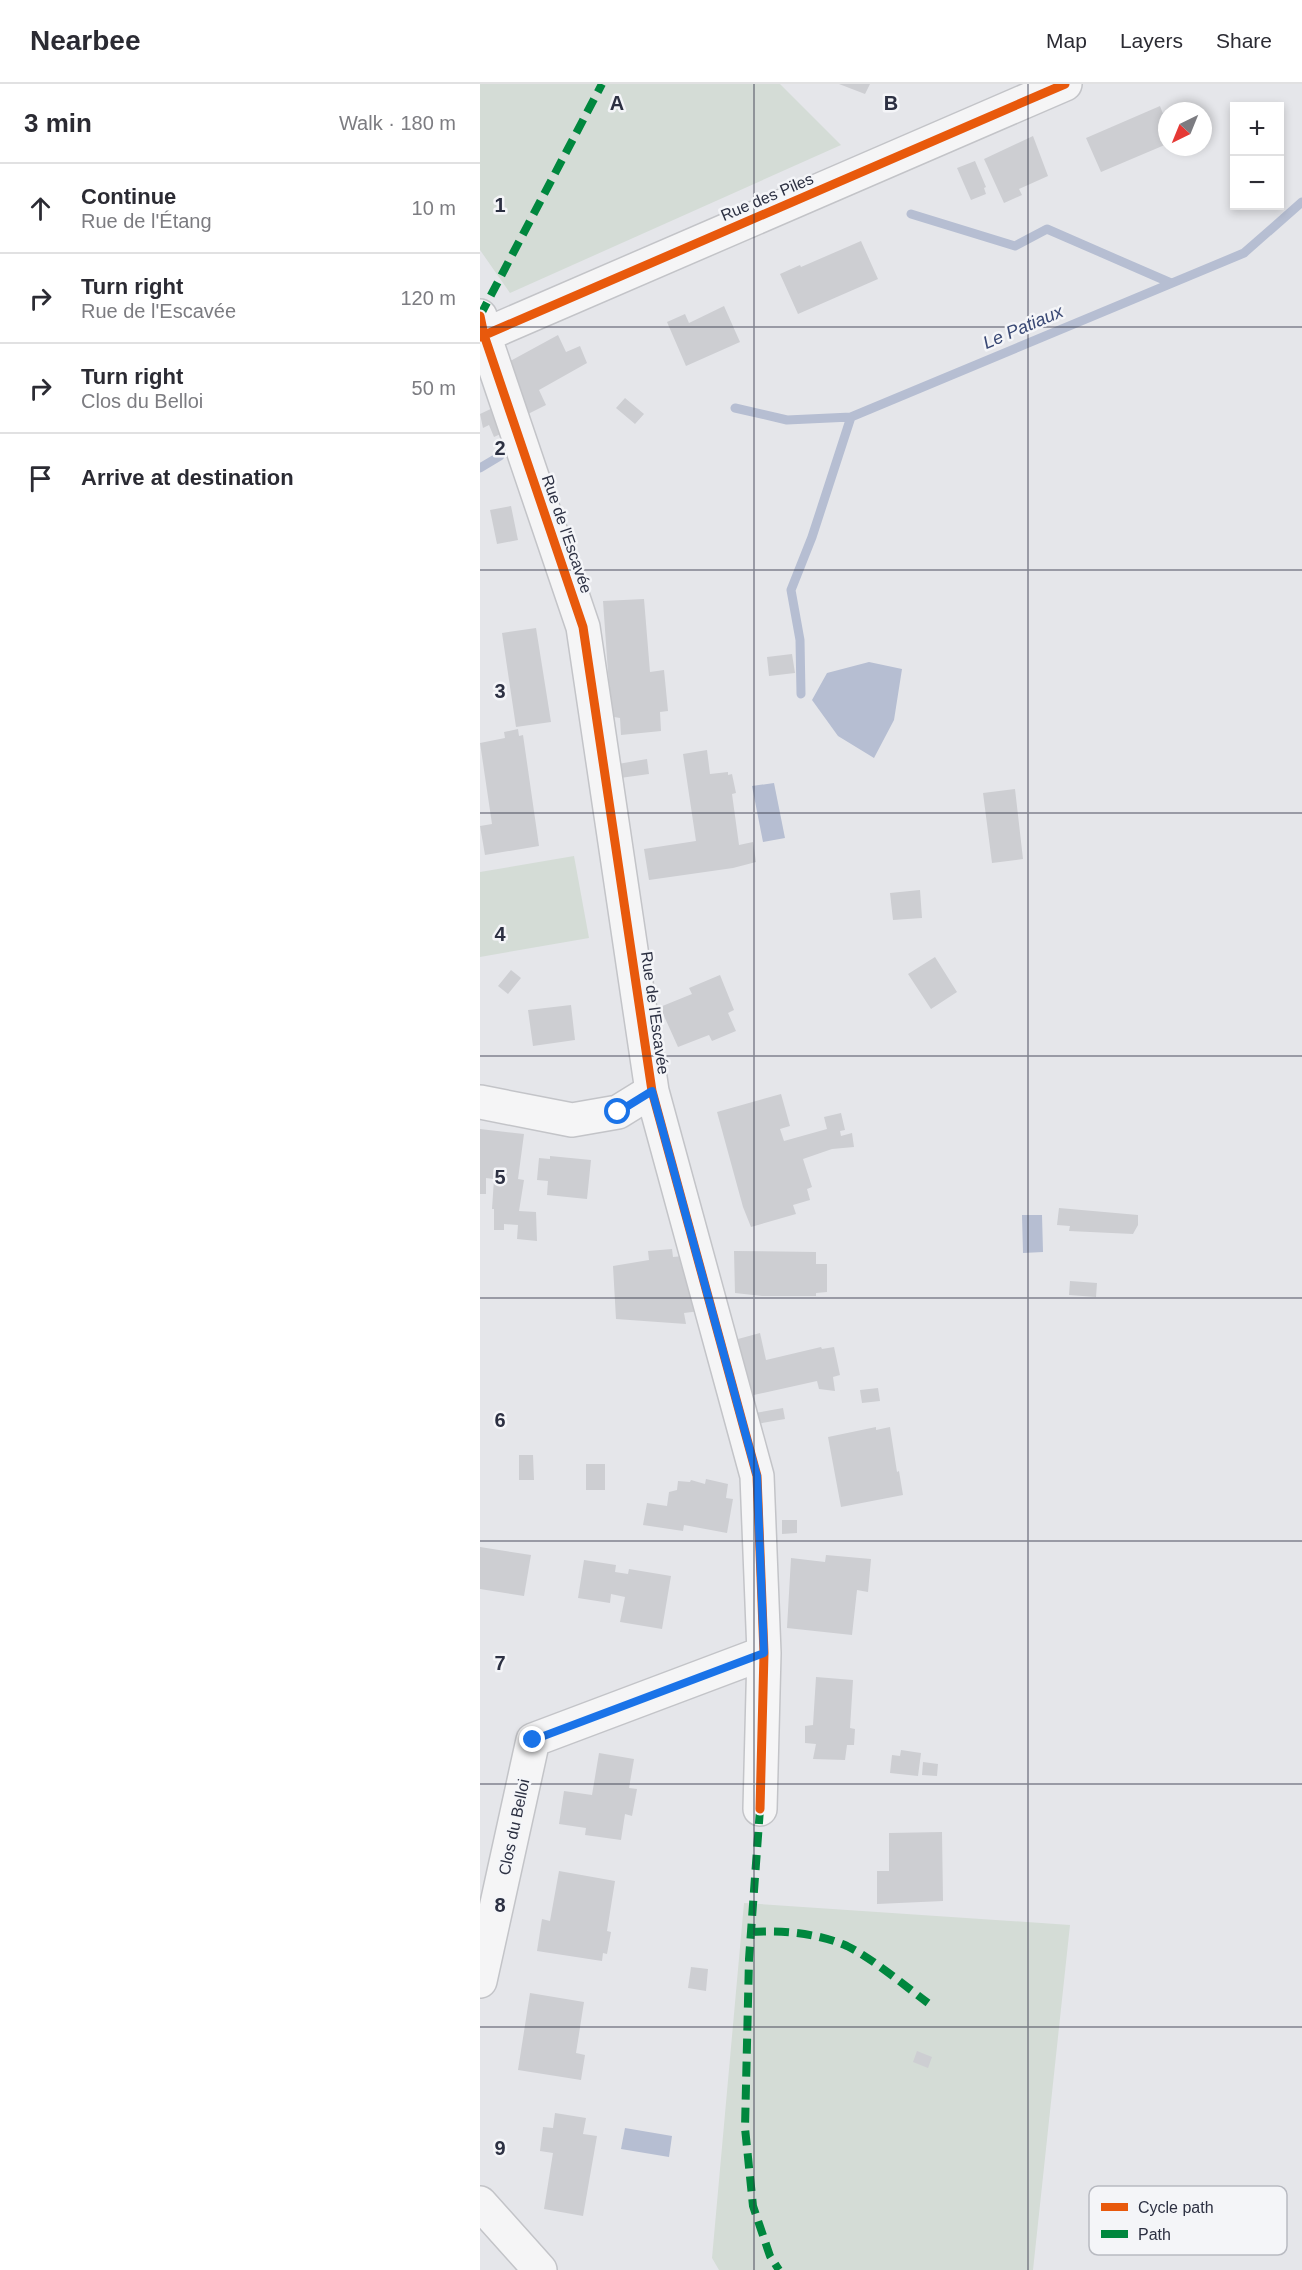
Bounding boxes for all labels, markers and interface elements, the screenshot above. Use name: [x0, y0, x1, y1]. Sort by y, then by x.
text: Nearbee: [30, 25, 141, 56]
text: Map: [1046, 29, 1087, 52]
text: Layers: [1120, 29, 1183, 52]
text: Share: [1216, 29, 1272, 52]
text: A: [610, 92, 624, 114]
text: B: [884, 92, 898, 114]
north arrow: [1158, 102, 1212, 156]
map controls: [1230, 102, 1284, 210]
button: +: [1230, 102, 1284, 156]
text: 3 min: [24, 108, 92, 138]
text: Walk · 180 m: [339, 112, 456, 134]
button: −: [1230, 156, 1284, 210]
street label: Rue des Piles: [718, 170, 816, 224]
text: Continue: [81, 184, 176, 209]
icon: ahead: [24, 192, 57, 225]
text: 1: [494, 194, 506, 216]
text: 10 m: [412, 197, 456, 219]
text: Rue de l'Étang: [81, 210, 212, 232]
text: Turn right: [81, 274, 183, 299]
icon: right: [24, 282, 57, 315]
text: 120 m: [400, 287, 456, 309]
text: Rue de l'Escavée: [81, 300, 236, 322]
water label: Le Patiaux: [980, 301, 1067, 353]
text: Turn right: [81, 364, 183, 389]
icon: right: [24, 372, 57, 405]
text: 50 m: [412, 377, 456, 399]
text: Clos du Belloi: [81, 390, 203, 412]
text: 2: [494, 437, 506, 459]
icon: arrive: [24, 462, 57, 495]
text: Arrive at destination: [81, 465, 294, 490]
street label: Rue de l'Escavée: [539, 473, 595, 595]
text: 3: [494, 680, 506, 702]
text: 4: [494, 923, 506, 945]
street label: Rue de l'Escavée: [638, 950, 672, 1076]
route start: [604, 1098, 630, 1124]
text: 5: [494, 1166, 506, 1188]
text: 6: [494, 1409, 506, 1431]
text: 7: [494, 1652, 506, 1674]
route end: [519, 1726, 545, 1752]
street label: Clos du Belloi: [496, 1777, 532, 1877]
text: 8: [494, 1894, 506, 1916]
text: 9: [494, 2137, 506, 2159]
legend: [1089, 2186, 1287, 2255]
text: Cycle path: [1138, 2199, 1214, 2216]
text: Path: [1138, 2226, 1171, 2243]

